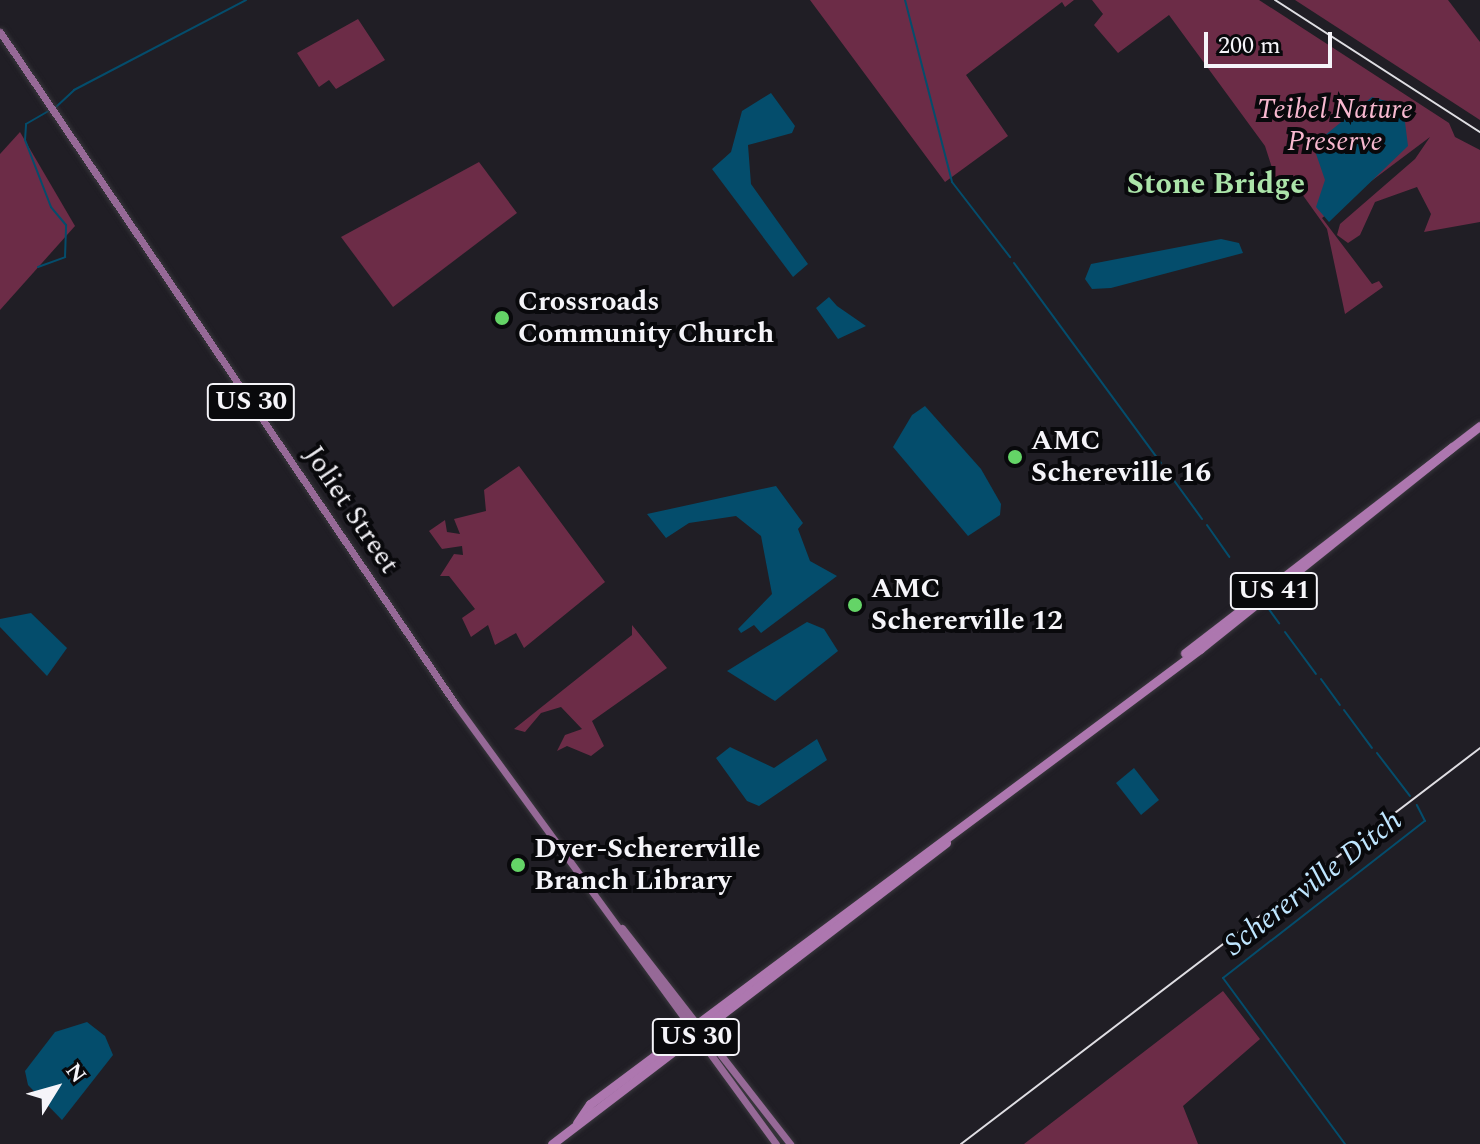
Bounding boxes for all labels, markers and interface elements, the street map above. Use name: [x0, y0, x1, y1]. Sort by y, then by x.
scale bar: [1208, 16, 1336, 66]
text: 200 m: [1218, 28, 1281, 64]
park label: Teibel Nature Preserve: [1257, 93, 1413, 159]
district label: Stone Bridge: [1127, 166, 1305, 202]
place label: Crossroads Community Church: [518, 285, 774, 351]
marker: Crossroads Community Church: [493, 309, 511, 327]
road number: US 30: [205, 380, 297, 424]
place label: AMC Schereville 16: [1031, 424, 1211, 490]
street label: Joliet Street: [296, 440, 406, 580]
marker: AMC Schereville 16: [1006, 448, 1024, 466]
road number: US 41: [1228, 569, 1320, 613]
place label: AMC Schererville 12: [871, 572, 1063, 638]
marker: AMC Schererville 12: [846, 596, 864, 614]
water label: Schererville Ditch: [1217, 803, 1409, 963]
place label: Dyer-Schererville Branch Library: [534, 832, 761, 898]
marker: Dyer-Schererville Branch Library: [509, 856, 527, 874]
road number: US 30: [650, 1015, 742, 1059]
north arrow: [16, 1048, 96, 1128]
text: N: [57, 1056, 94, 1090]

